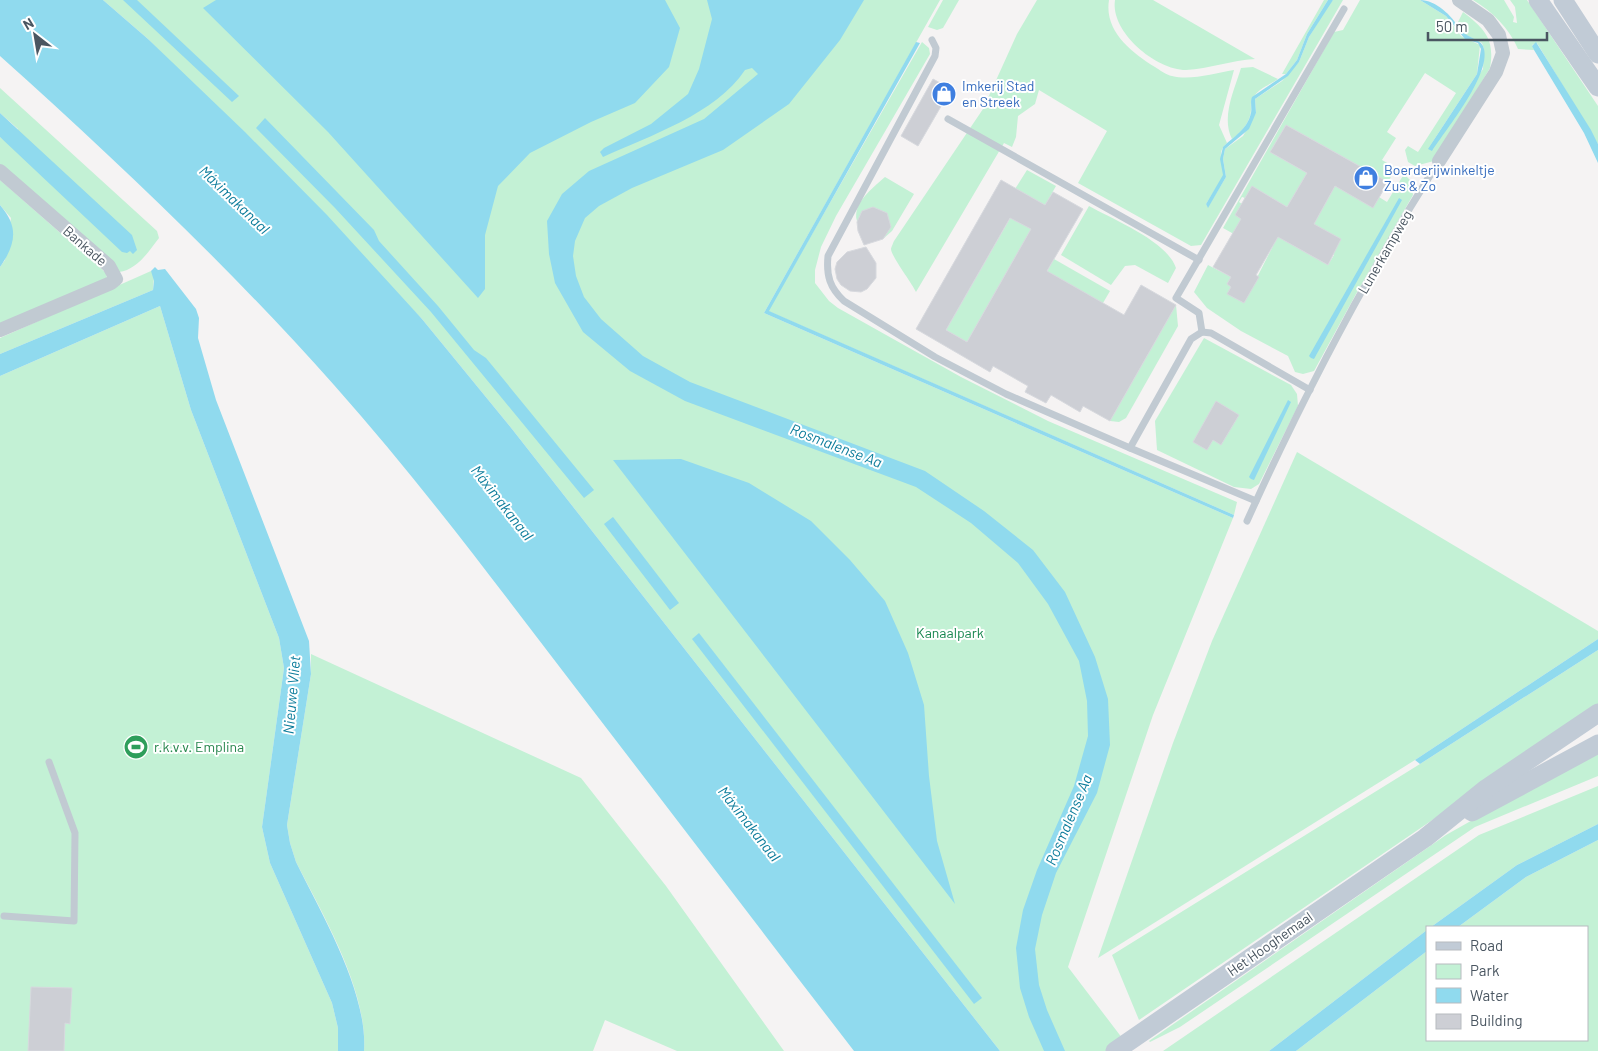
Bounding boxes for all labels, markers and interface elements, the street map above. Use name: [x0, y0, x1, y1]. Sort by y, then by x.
north arrow: [10, 10, 60, 60]
scale bar: [1428, 10, 1547, 42]
text: N: [20, 14, 36, 33]
text: 50 m: [1436, 17, 1468, 35]
place label: Imkerij Stad en Streek: [962, 77, 1034, 110]
shop icon: Imkerij Stad en Streek: [931, 81, 957, 107]
water label: Máximakanaal: [196, 161, 274, 238]
place label: Boerderijwinkeltje Zus & Zo: [1384, 161, 1495, 194]
shop icon: Boerderijwinkeltje Zus & Zo: [1353, 165, 1379, 191]
street label: Lunerkampweg: [1354, 207, 1415, 296]
street label: Bankade: [60, 222, 111, 269]
water label: Rosmalense Aa: [788, 419, 885, 471]
water label: Máximakanaal: [468, 461, 538, 544]
park label: Kanaalpark: [916, 624, 984, 641]
water label: Nieuwe Vliet: [279, 654, 303, 735]
sports icon: r.k.v.v. Emplina: [123, 734, 149, 760]
place label: r.k.v.v. Emplina: [154, 738, 244, 755]
water label: Rosmalense Aa: [1041, 771, 1095, 868]
water label: Máximakanaal: [715, 782, 785, 865]
street label: Het Hooghemaal: [1224, 908, 1316, 979]
legend: [1426, 926, 1588, 1041]
text: Road: [1470, 936, 1503, 954]
text: Park: [1470, 961, 1500, 979]
text: Water: [1470, 986, 1509, 1004]
text: Building: [1470, 1011, 1523, 1029]

